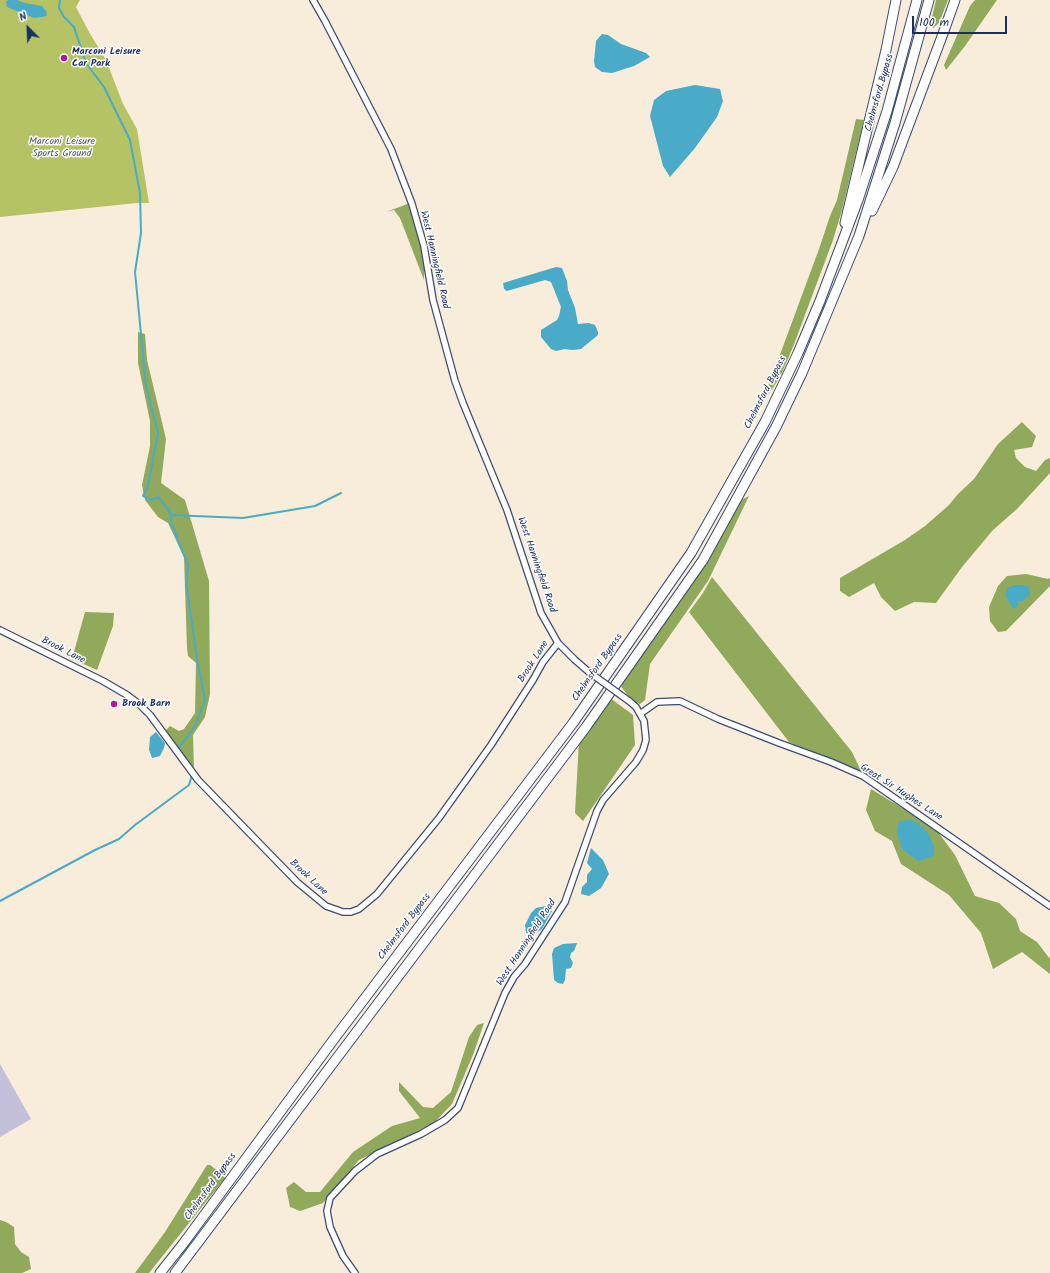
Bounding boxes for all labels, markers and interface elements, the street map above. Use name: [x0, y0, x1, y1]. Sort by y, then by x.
text: N: [16, 7, 30, 27]
north arrow: [8, 8, 48, 48]
scale bar: [914, 8, 1009, 34]
text: 100 m: [919, 13, 949, 32]
place label: Marconi Leisure Car Park: [72, 46, 141, 70]
marker: Marconi Leisure Car Park: [59, 53, 69, 63]
street label: Chelmsford Bypass: [863, 53, 897, 133]
park label: Marconi Leisure Sports Ground: [29, 136, 95, 160]
street label: West Hanningfield Road: [417, 210, 451, 310]
street label: Chelmsford Bypass: [742, 355, 790, 431]
street label: West Hanningfield Road: [514, 516, 558, 614]
street label: Chelmsford Bypass: [570, 632, 626, 704]
street label: Brook Lane: [39, 635, 87, 667]
street label: Brook Lane: [516, 639, 552, 685]
place label: Brook Barn: [122, 698, 170, 710]
marker: Brook Barn: [109, 699, 119, 709]
street label: Great Sir Hughes Lane: [858, 762, 944, 824]
street label: Brook Lane: [287, 857, 329, 899]
street label: Chelmsford Bypass: [376, 891, 434, 963]
street label: West Hanningfield Road: [495, 898, 559, 988]
street label: Chelmsford Bypass: [183, 1151, 239, 1223]

